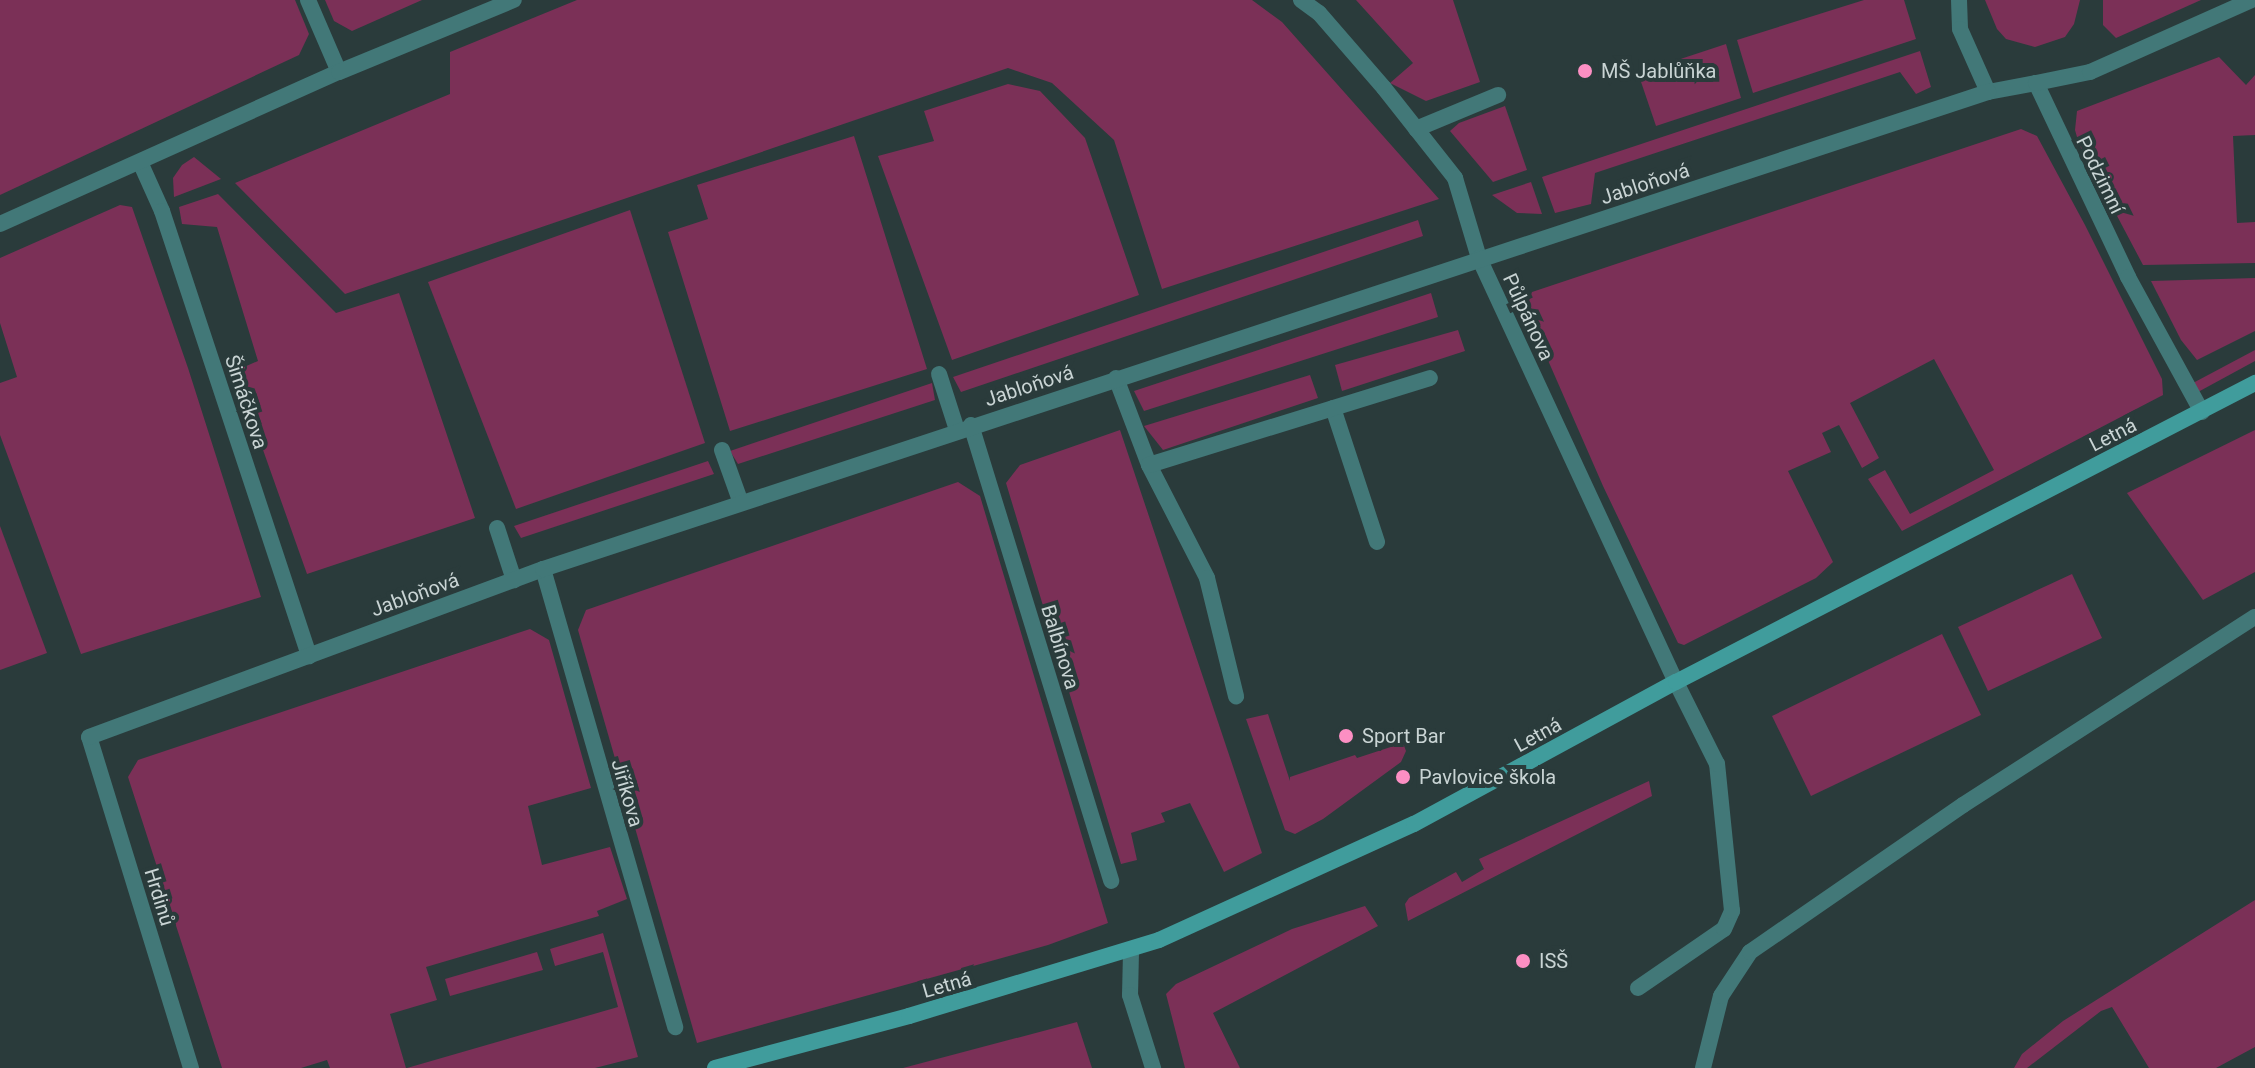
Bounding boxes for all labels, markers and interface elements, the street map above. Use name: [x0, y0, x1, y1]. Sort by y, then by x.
place label: MŠ Jablůňka: [1601, 59, 1716, 83]
marker: MŠ Jablůňka: [1576, 62, 1594, 80]
street label: Podzimní: [2071, 132, 2129, 218]
street label: Jabloňová: [1597, 158, 1693, 210]
street label: Půlpánova: [1497, 270, 1559, 364]
street label: Šimáčkova: [220, 352, 272, 452]
street label: Jabloňová: [981, 360, 1077, 412]
street label: Letná: [2085, 413, 2141, 457]
street label: Jabloňová: [368, 568, 462, 622]
street label: Balbínova: [1036, 602, 1084, 692]
street label: Letná: [1510, 712, 1566, 758]
place label: Sport Bar: [1362, 724, 1445, 748]
marker: Sport Bar: [1337, 727, 1355, 745]
street label: Jiříkova: [606, 756, 648, 830]
place label: Pavlovice škola: [1419, 765, 1556, 789]
marker: Pavlovice škola: [1394, 768, 1412, 786]
street label: Hrdinů: [139, 865, 179, 929]
place label: ISŠ: [1539, 949, 1568, 973]
marker: ISŠ: [1514, 952, 1532, 970]
street label: Letná: [920, 967, 974, 1003]

